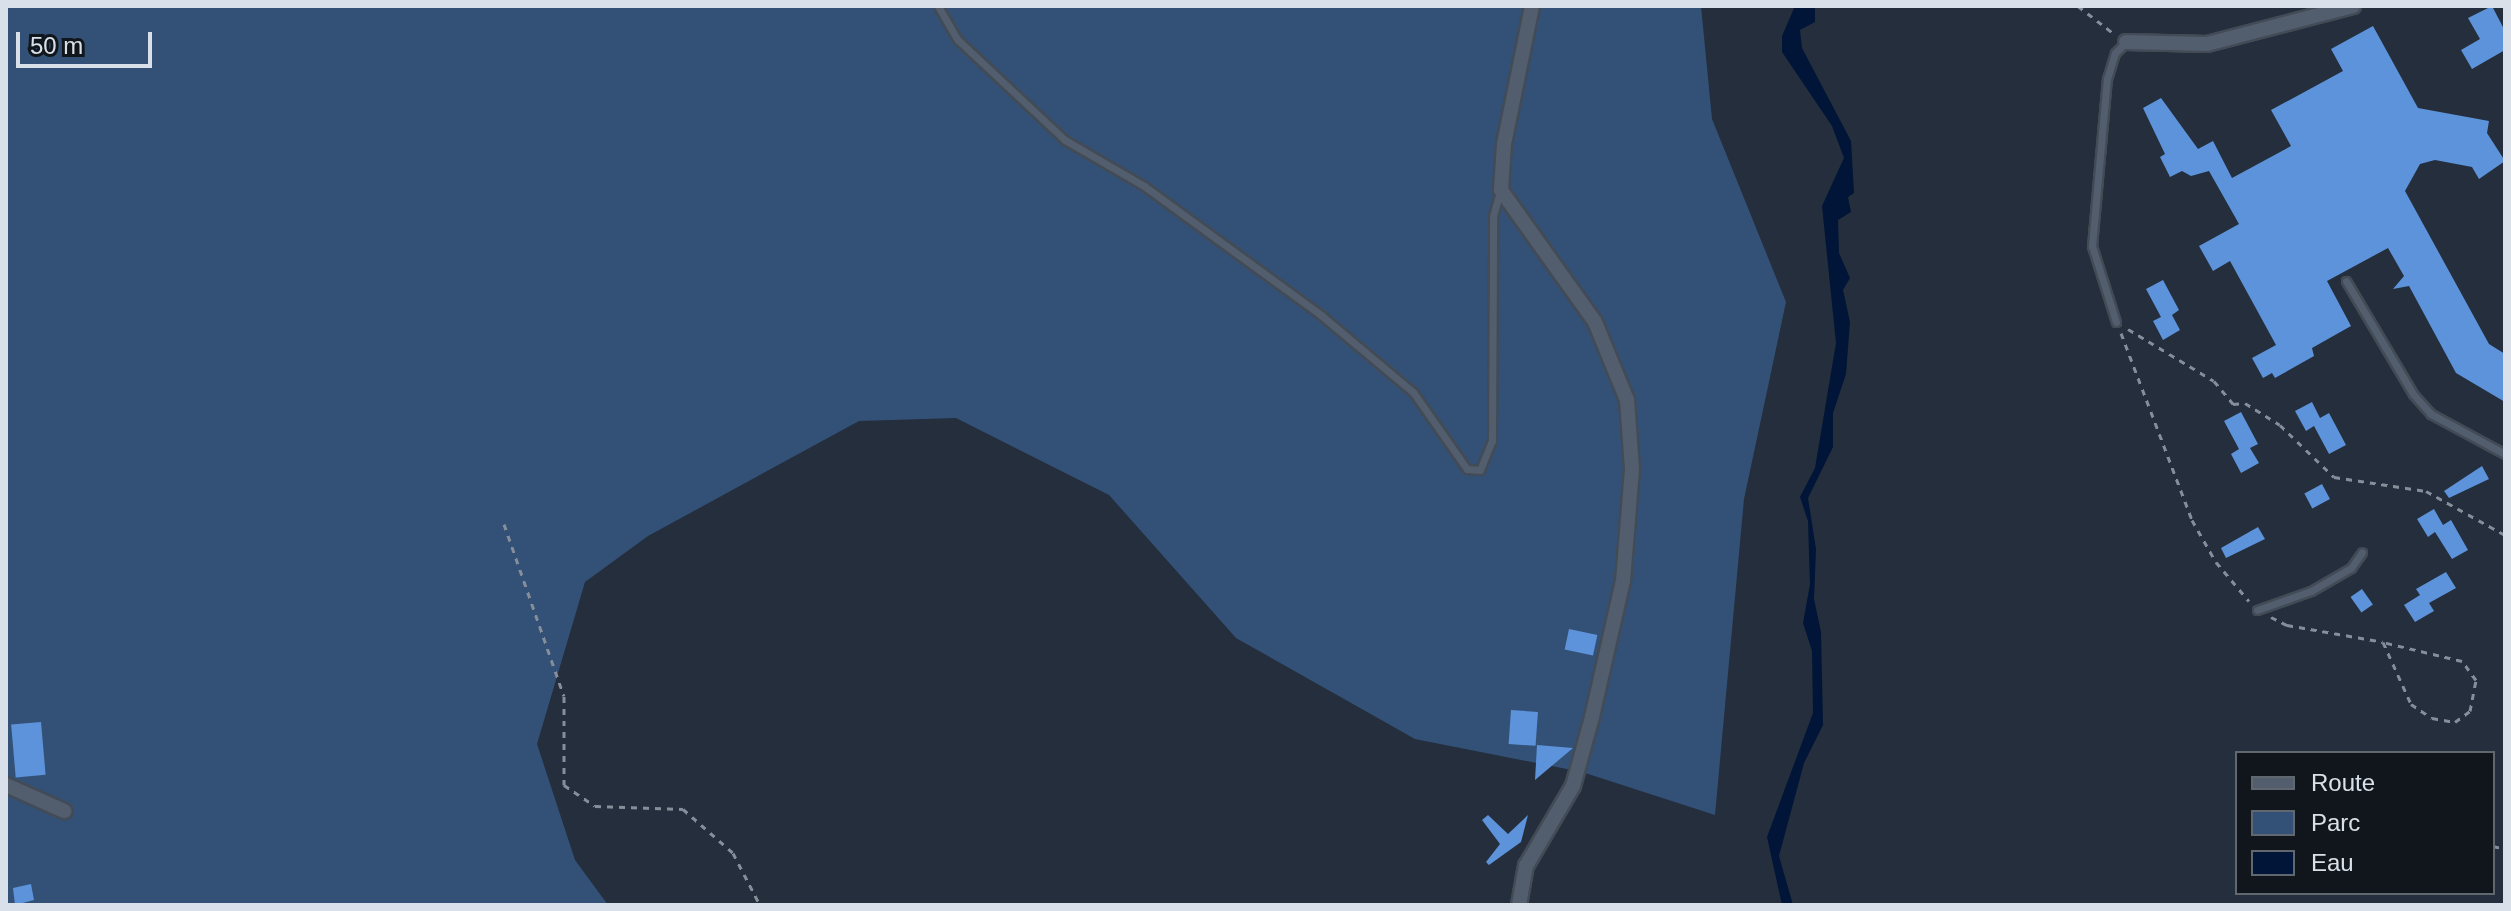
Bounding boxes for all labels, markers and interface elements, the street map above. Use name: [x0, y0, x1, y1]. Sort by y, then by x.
scale bar: [20, 16, 156, 66]
text: 50 m: [30, 32, 83, 59]
legend: [2235, 751, 2495, 895]
text: Route: [2311, 769, 2375, 796]
text: Parc: [2311, 809, 2360, 836]
text: Eau: [2311, 849, 2354, 876]

